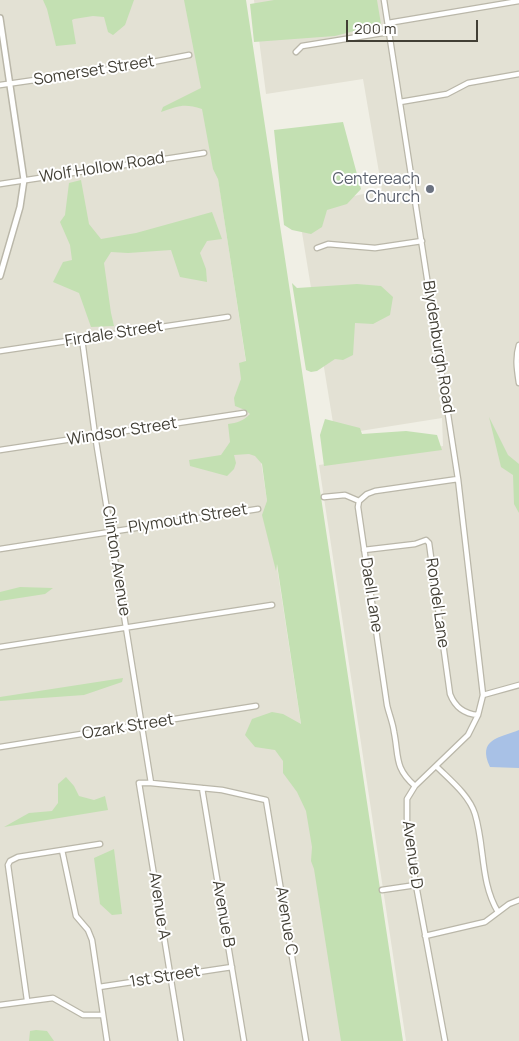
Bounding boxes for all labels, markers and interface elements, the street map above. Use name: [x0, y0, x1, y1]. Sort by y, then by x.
scale bar: [349, 10, 482, 42]
text: 200 m: [354, 18, 397, 39]
street label: Somerset Street: [32, 52, 156, 90]
street label: Wolf Hollow Road: [38, 149, 166, 187]
place label: Centereach Church: [332, 170, 420, 208]
marker: Centereach Church: [424, 183, 436, 195]
street label: Blydenburgh Road: [418, 279, 458, 415]
street label: Firdale Street: [64, 317, 164, 351]
street label: Windsor Street: [66, 414, 178, 450]
street label: Plymouth Street: [127, 500, 249, 538]
street label: Clinton Avenue: [98, 504, 134, 618]
street label: Daell Lane: [356, 556, 386, 634]
street label: Rondel Lane: [421, 557, 453, 649]
street label: Ozark Street: [81, 710, 175, 744]
street label: Avenue D: [398, 820, 426, 890]
street label: Avenue A: [144, 871, 174, 941]
street label: Avenue B: [208, 879, 238, 949]
street label: Avenue C: [271, 885, 301, 957]
street label: 1st Street: [128, 962, 202, 992]

